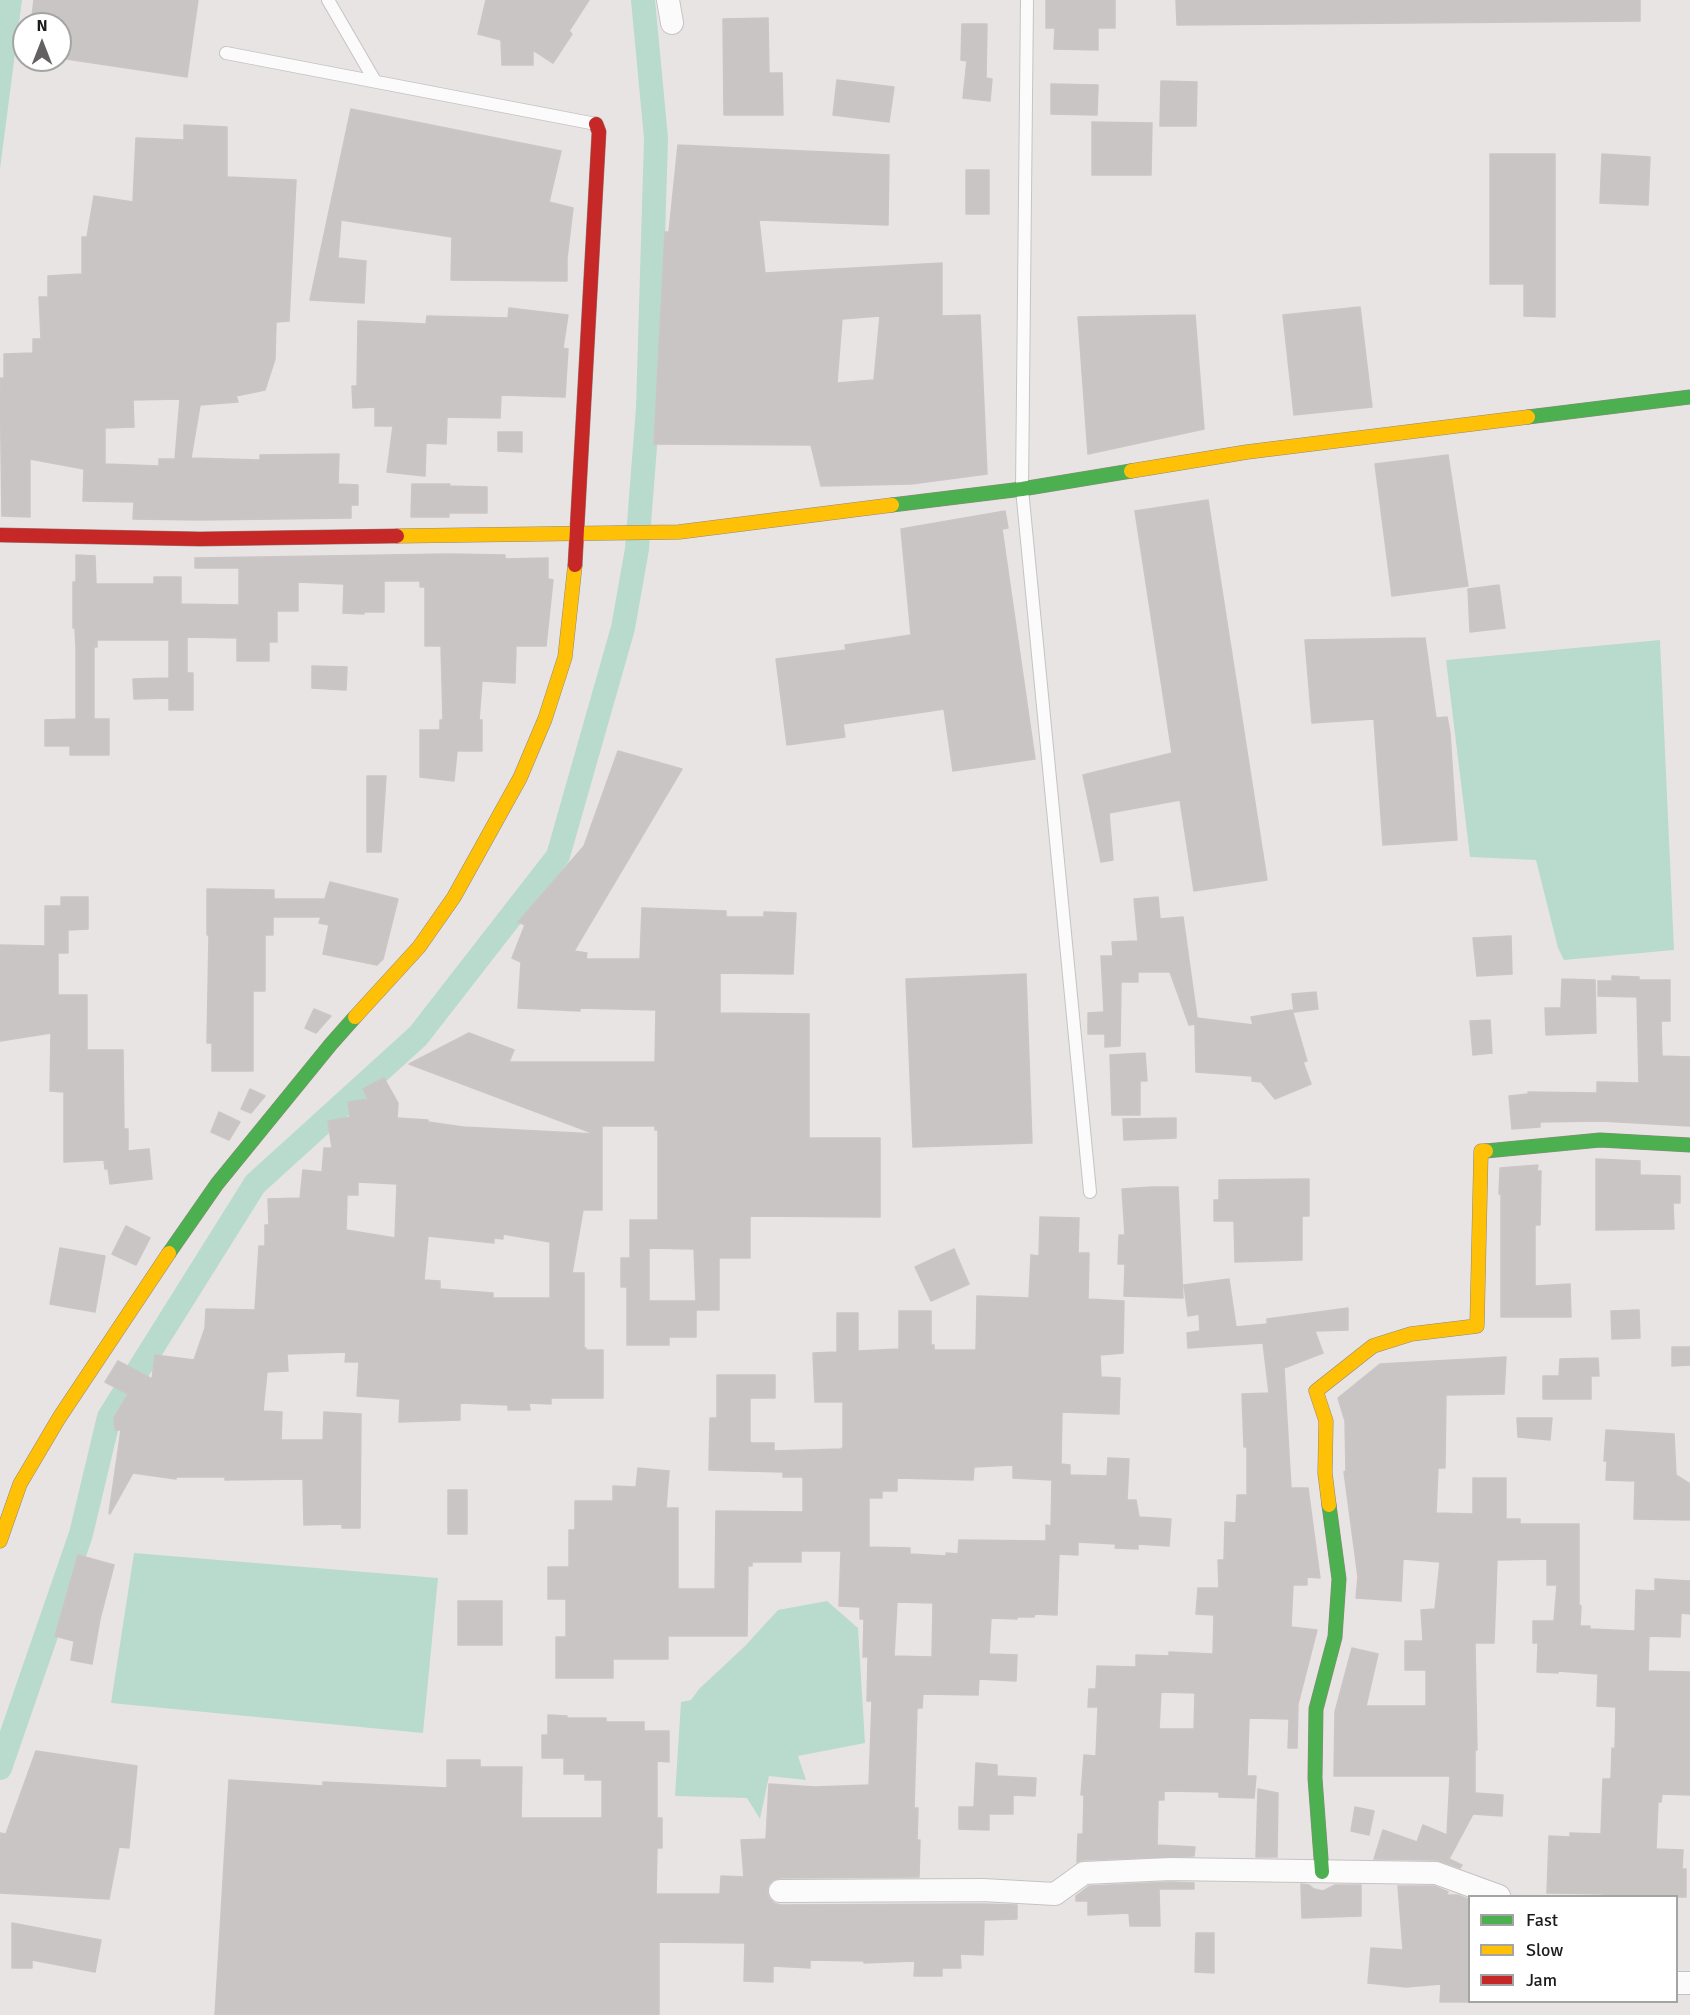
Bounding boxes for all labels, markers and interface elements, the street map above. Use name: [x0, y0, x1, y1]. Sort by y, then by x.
north arrow: [12, 12, 72, 72]
text: N: [36, 16, 48, 36]
legend: [1468, 1895, 1678, 2003]
text: Fast: [1526, 1909, 1558, 1931]
text: Slow: [1526, 1939, 1563, 1961]
text: Jam: [1526, 1969, 1557, 1991]

